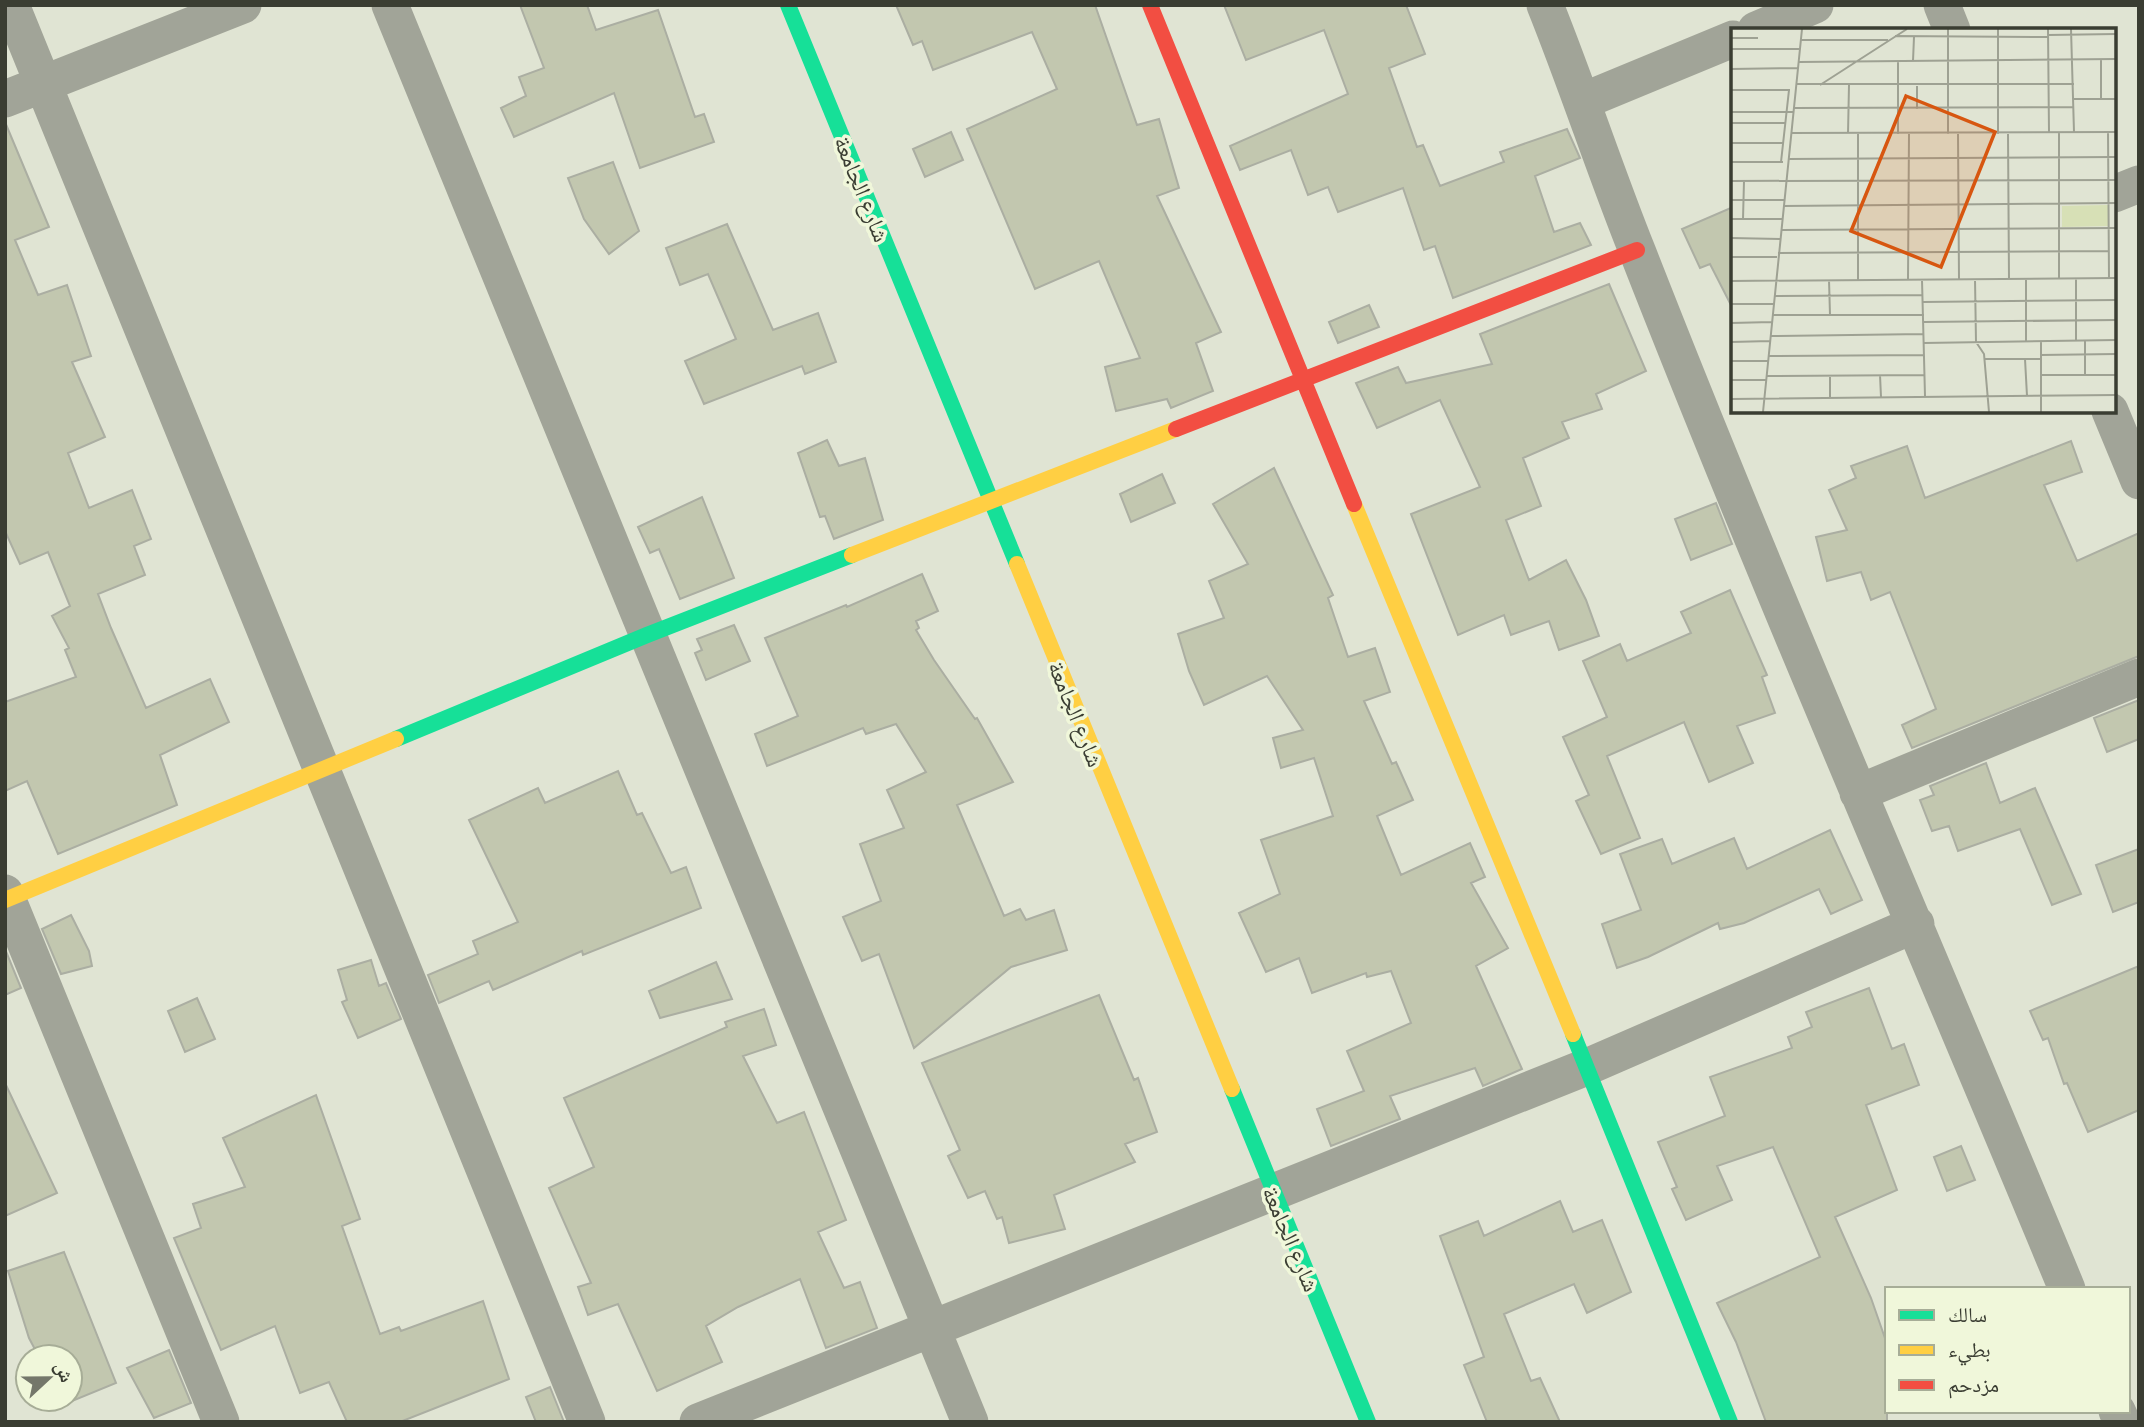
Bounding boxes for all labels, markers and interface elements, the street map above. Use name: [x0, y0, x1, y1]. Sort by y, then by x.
inset map: [1731, 28, 2116, 413]
street label: شارع الجامعة: [827, 132, 897, 246]
street label: شارع الجامعة: [1041, 657, 1111, 771]
street label: شارع الجامعة: [1255, 1182, 1327, 1296]
legend: [1885, 1287, 2130, 1413]
text: سالك: [1948, 1301, 1987, 1328]
text: بطيء: [1948, 1336, 1991, 1366]
north arrow: [14, 1343, 84, 1413]
text: ش: [49, 1358, 80, 1386]
text: مزدحم: [1948, 1371, 1999, 1399]

